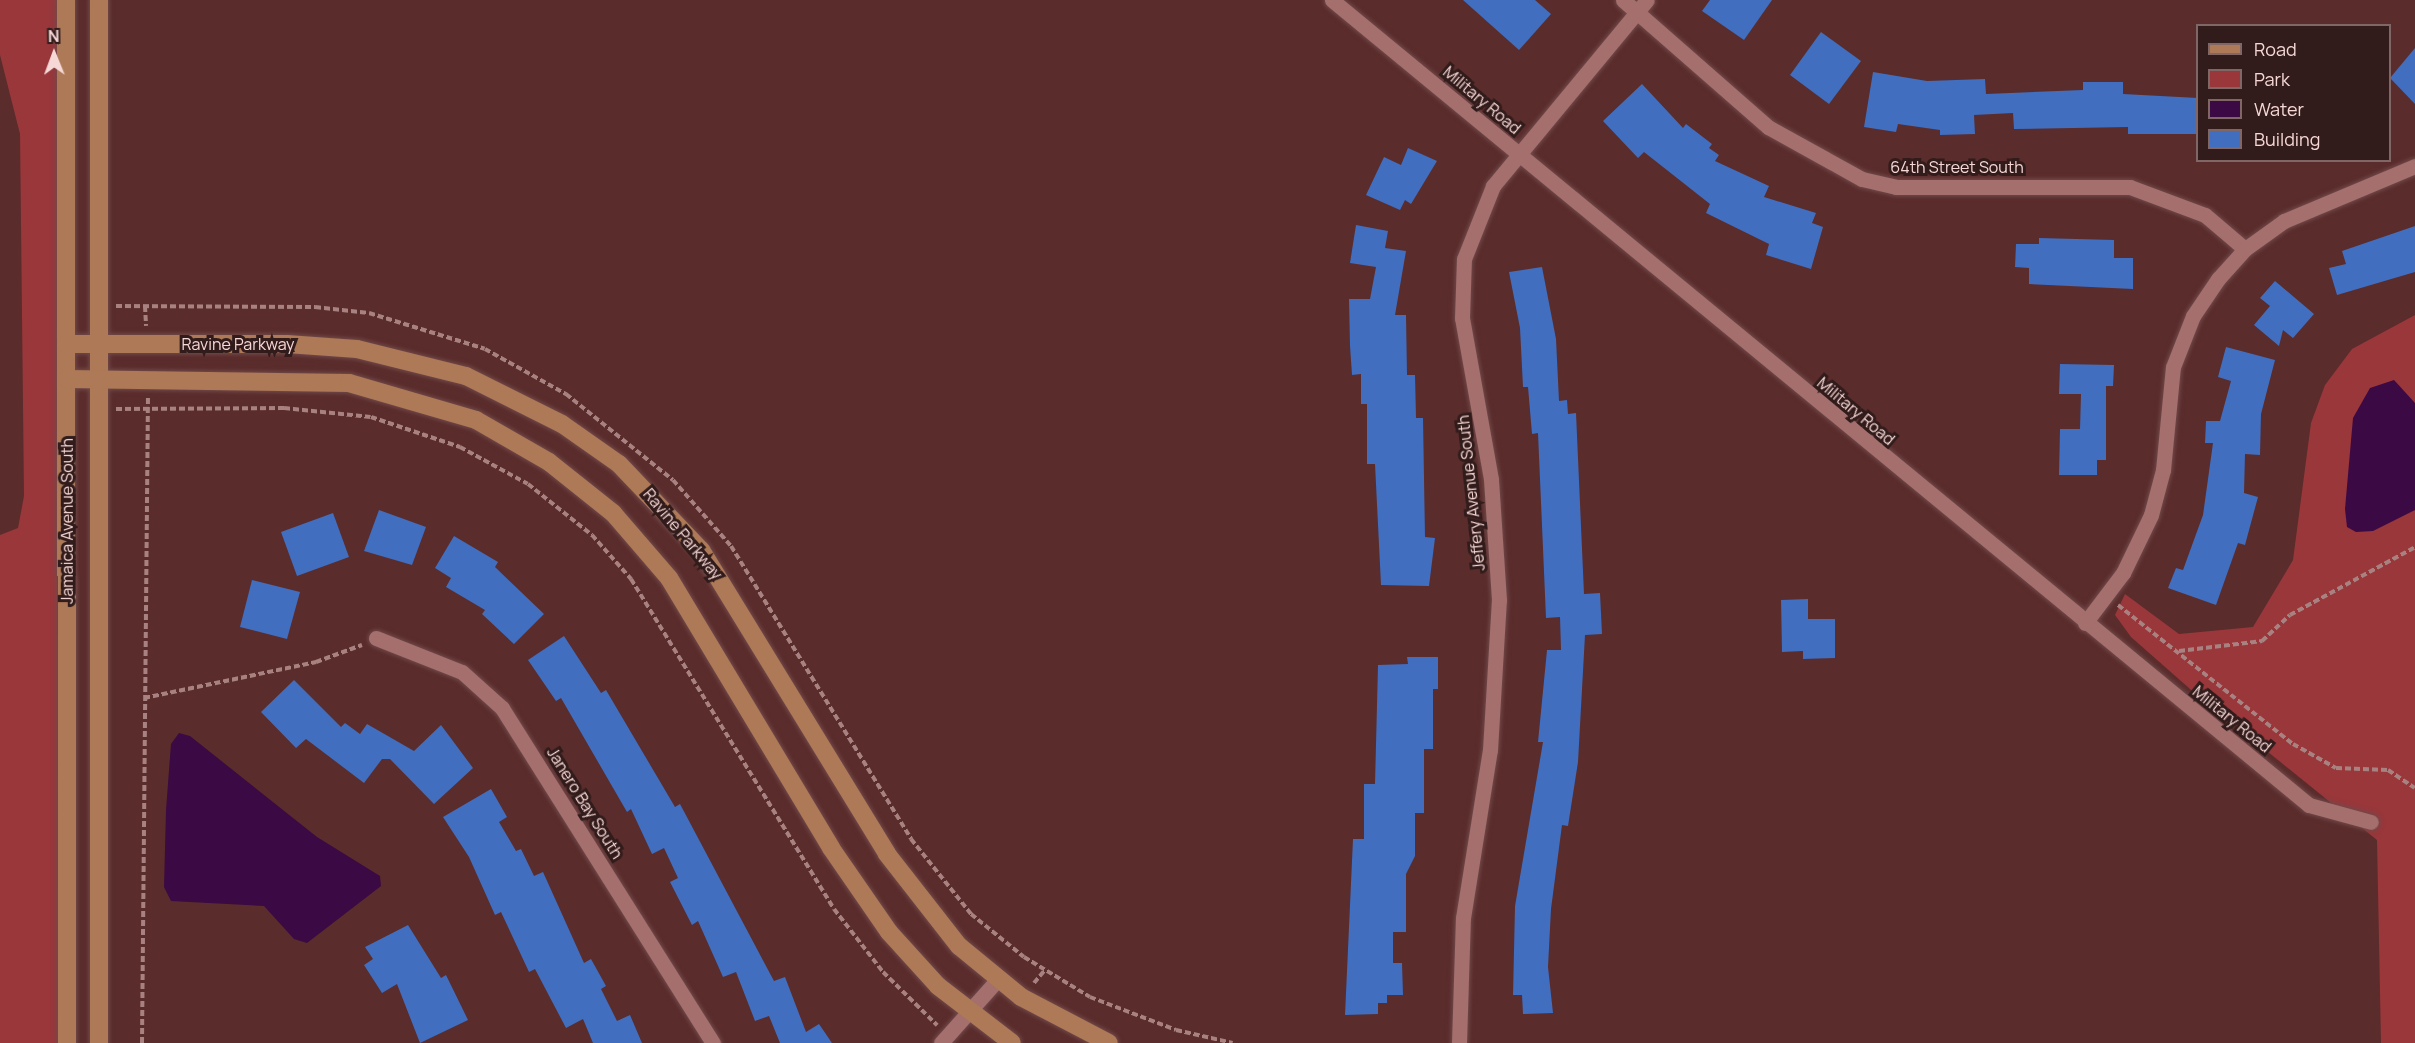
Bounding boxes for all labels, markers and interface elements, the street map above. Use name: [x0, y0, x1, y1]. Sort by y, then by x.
north arrow: [24, 24, 84, 84]
legend: [2196, 24, 2391, 162]
text: N: [48, 25, 60, 47]
text: Road: [2254, 37, 2297, 61]
street label: Military Road: [1439, 62, 1525, 138]
text: Park: [2254, 67, 2290, 91]
text: Water: [2254, 97, 2304, 121]
text: Building: [2254, 127, 2320, 151]
street label: 64th Street South: [1890, 157, 2024, 177]
street label: Ravine Parkway: [181, 334, 295, 354]
street label: Military Road: [1813, 373, 1899, 449]
street label: Jeffery Avenue South: [1453, 414, 1489, 572]
street label: Jamaica Avenue South: [57, 438, 77, 604]
street label: Ravine Parkway: [639, 485, 727, 583]
street label: Military Road: [2189, 682, 2275, 756]
street label: Janero Bay South: [543, 744, 627, 862]

